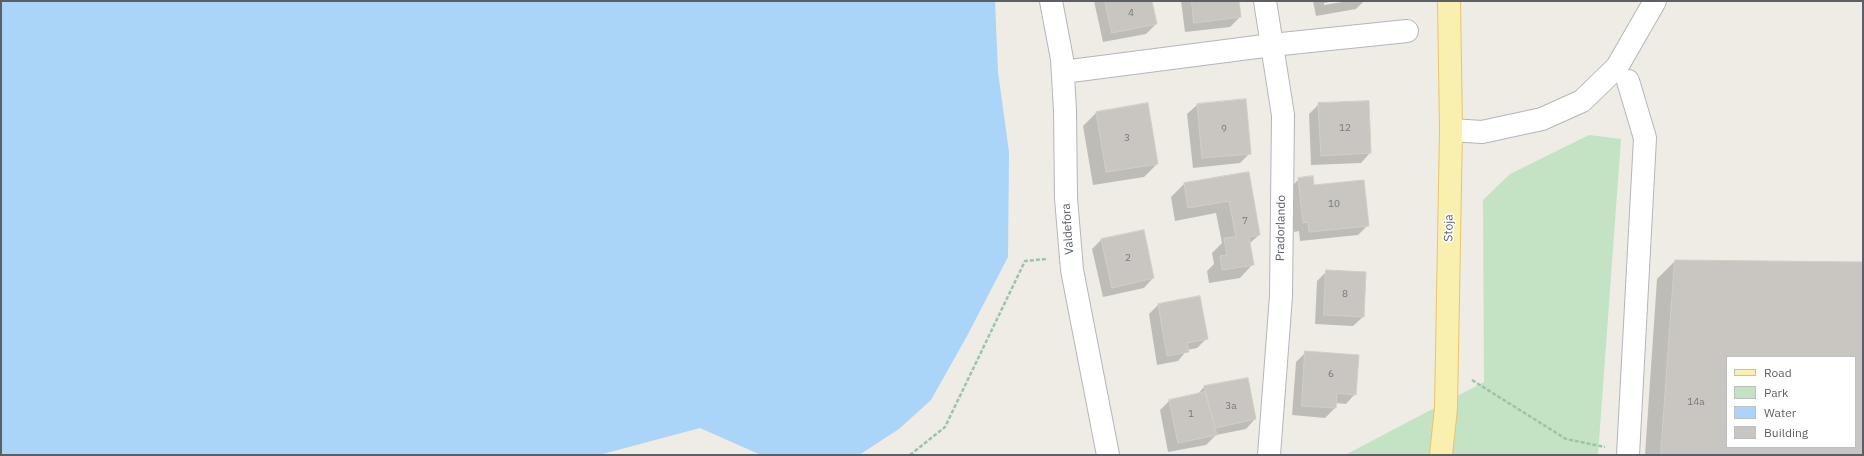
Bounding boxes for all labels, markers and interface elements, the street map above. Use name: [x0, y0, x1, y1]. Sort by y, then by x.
house number: 4: [1128, 7, 1134, 19]
house number: 12: [1339, 122, 1351, 134]
house number: 9: [1221, 123, 1227, 135]
house number: 3: [1124, 132, 1130, 144]
street label: Pradorlando: [1273, 195, 1289, 261]
house number: 10: [1328, 198, 1340, 210]
street label: Valdefora: [1059, 203, 1077, 255]
street label: Stoja: [1442, 214, 1456, 242]
house number: 7: [1242, 215, 1248, 227]
house number: 2: [1125, 252, 1131, 264]
house number: 8: [1342, 288, 1348, 300]
legend: [1726, 356, 1856, 448]
text: Road: [1764, 365, 1792, 380]
house number: 6: [1328, 368, 1334, 380]
text: Park: [1764, 385, 1788, 400]
house number: 14a: [1687, 396, 1705, 408]
house number: 3a: [1225, 400, 1237, 412]
text: Water: [1764, 405, 1796, 420]
house number: 1: [1188, 408, 1194, 420]
text: Building: [1764, 425, 1808, 440]

